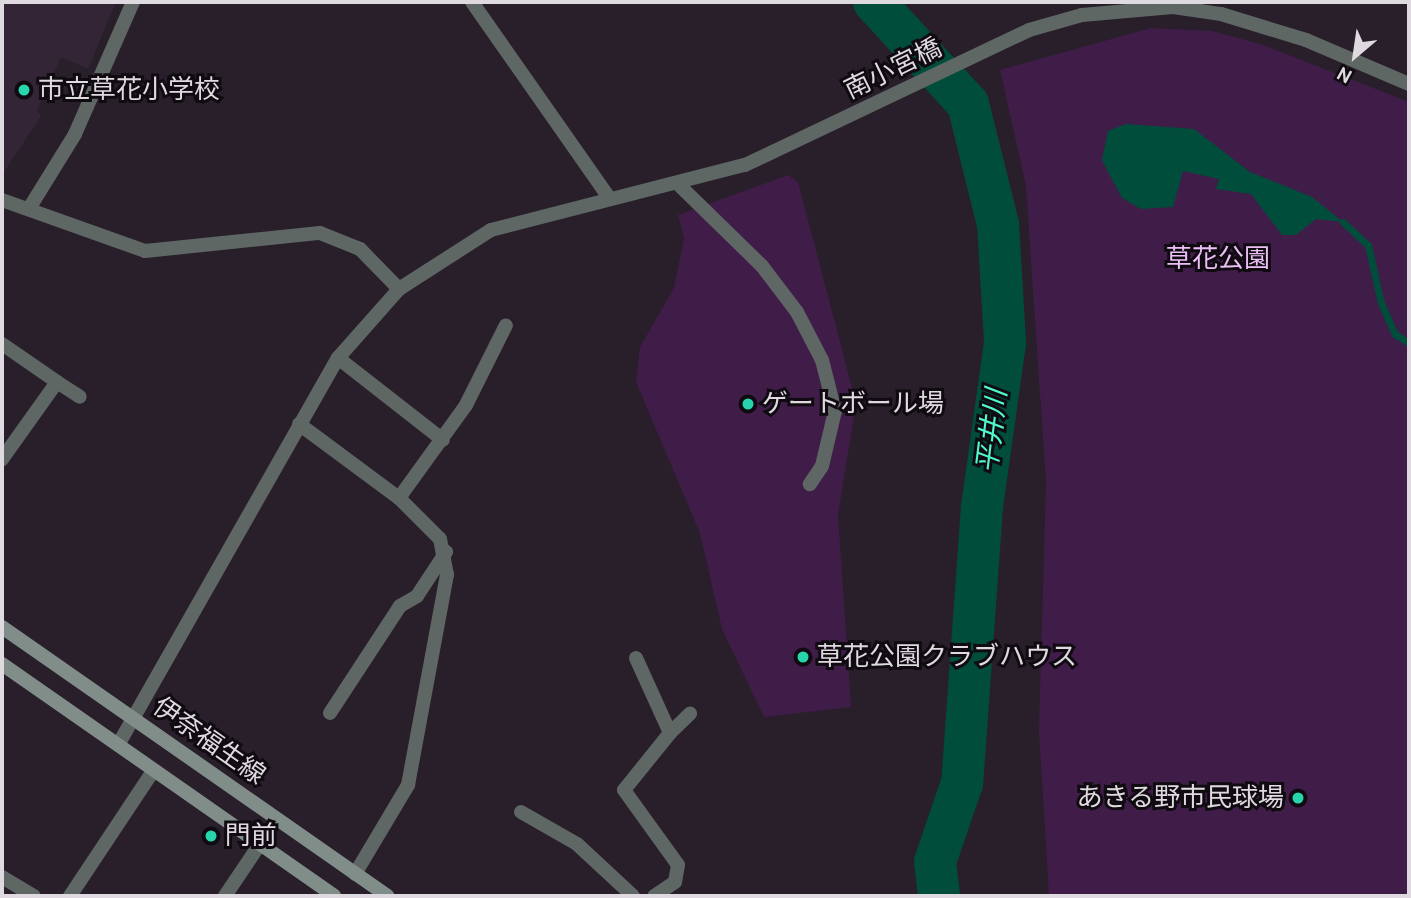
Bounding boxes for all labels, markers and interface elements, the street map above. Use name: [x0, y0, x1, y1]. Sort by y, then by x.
north arrow: [1320, 21, 1390, 91]
street label: 南小宮橋: [839, 32, 947, 106]
text: N: [1333, 61, 1356, 88]
place label: 市立草花小学校: [38, 74, 220, 106]
marker: 市立草花小学校: [16, 82, 32, 98]
park label: 草花公園: [1166, 243, 1270, 275]
water label: 平井川: [969, 387, 1013, 475]
place label: ゲートボール場: [762, 388, 944, 420]
marker: ゲートボール場: [740, 396, 756, 412]
place label: 草花公園クラブハウス: [817, 641, 1077, 673]
marker: 草花公園クラブハウス: [795, 649, 811, 665]
street label: 伊奈福生線: [147, 691, 271, 791]
place label: あきる野市民球場: [1076, 782, 1284, 814]
marker: あきる野市民球場: [1290, 790, 1306, 806]
place label: 門前: [225, 820, 277, 852]
marker: 門前: [203, 828, 219, 844]

